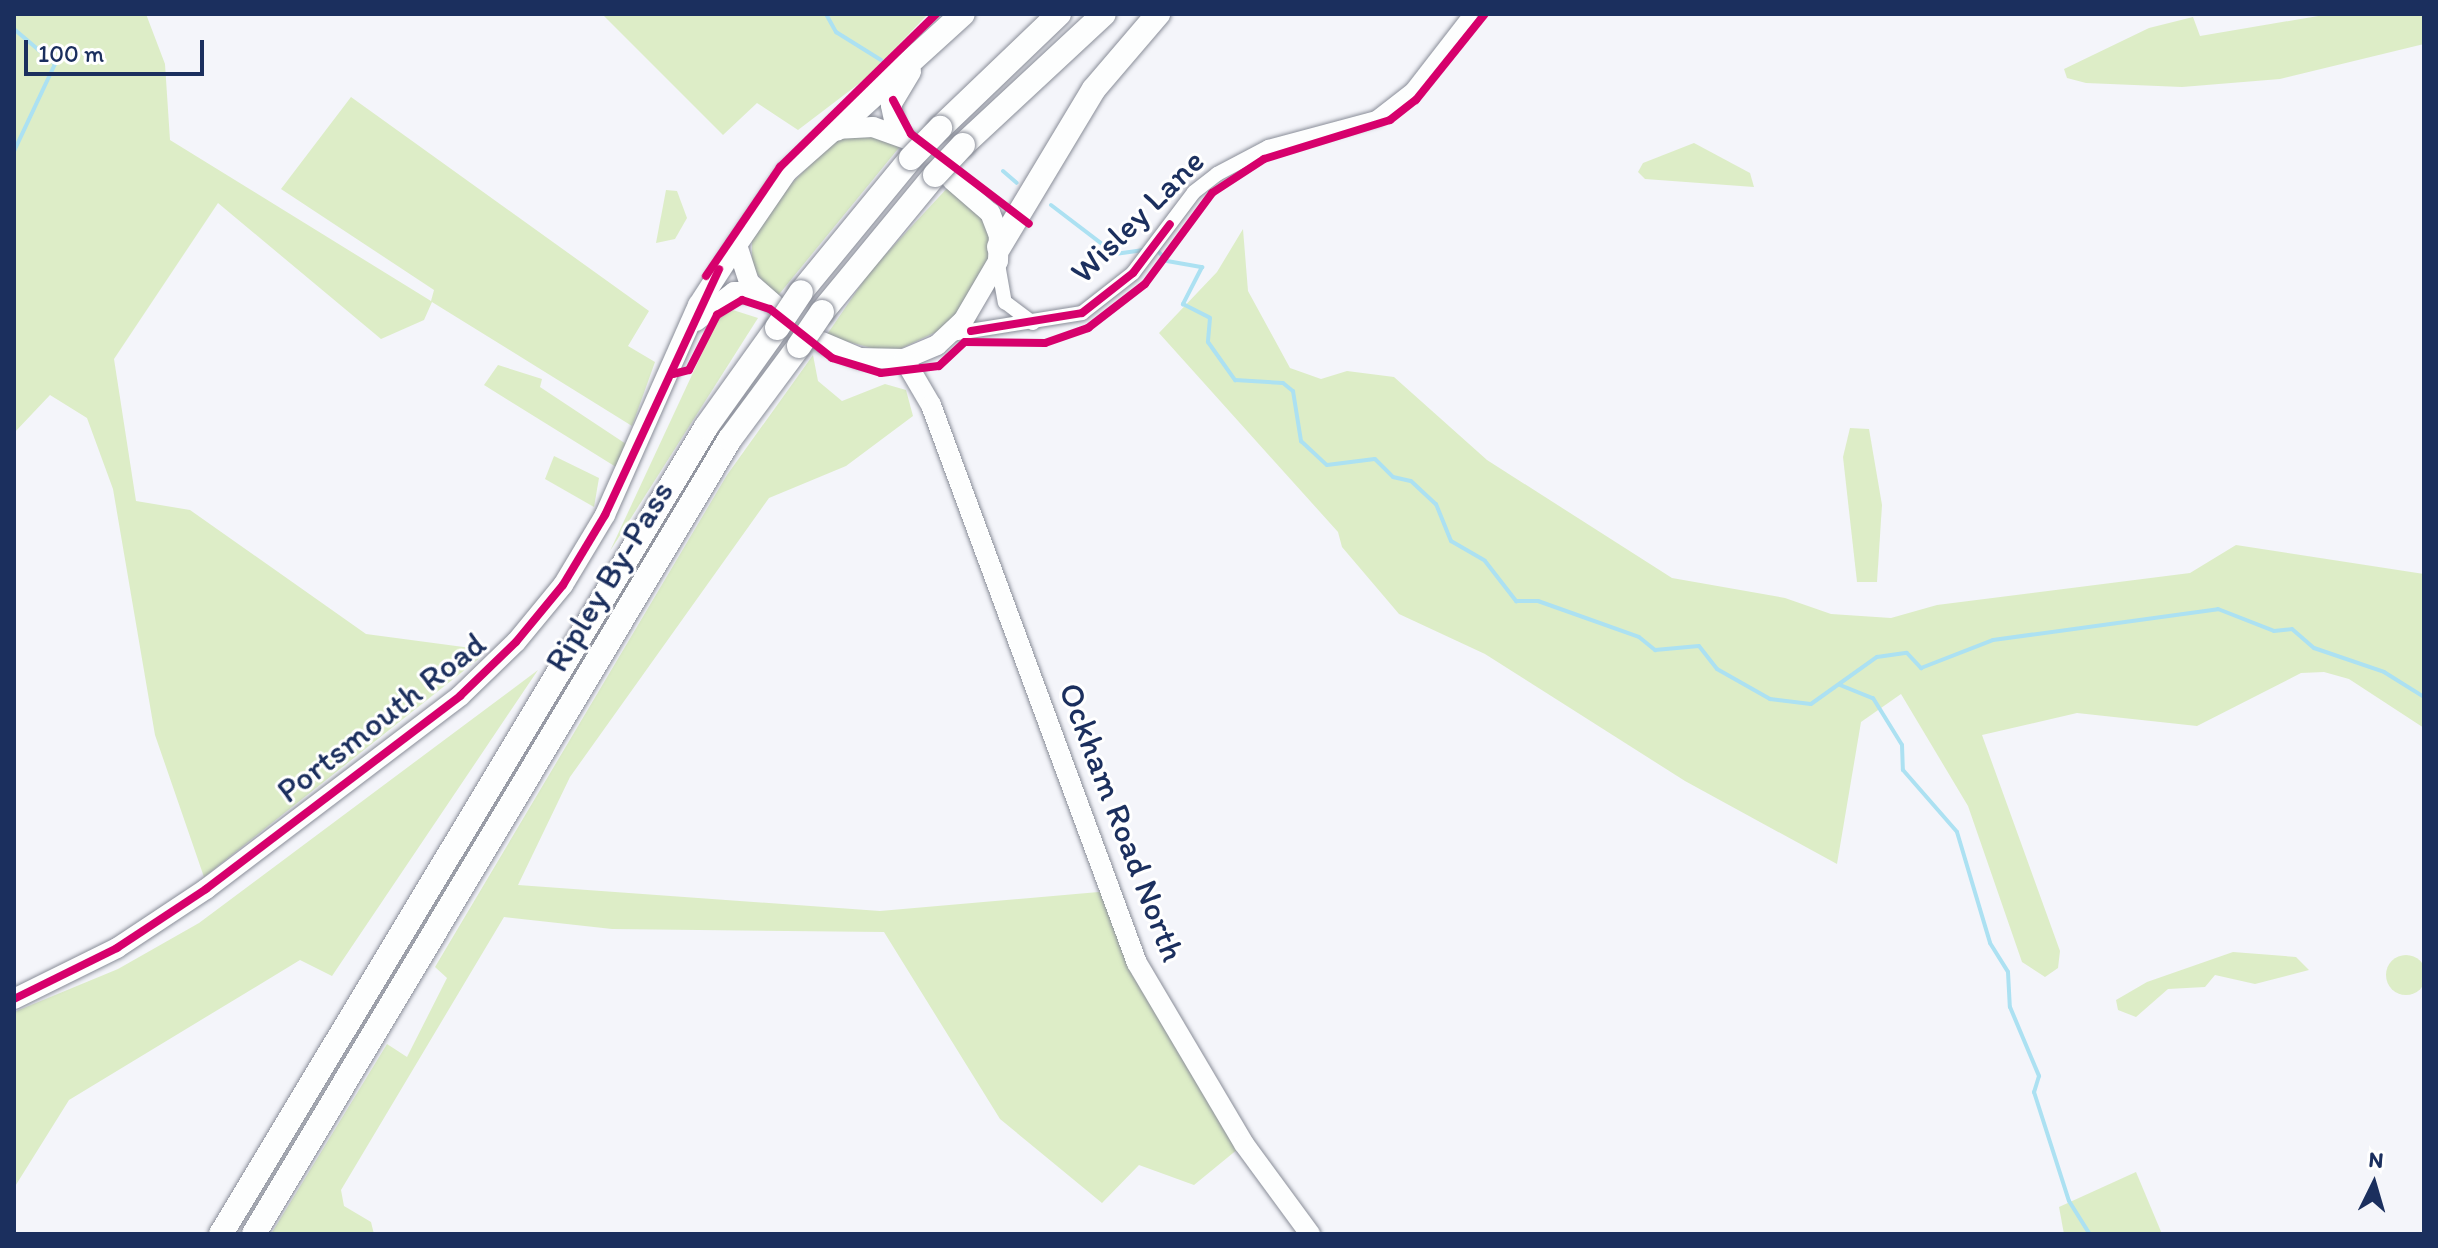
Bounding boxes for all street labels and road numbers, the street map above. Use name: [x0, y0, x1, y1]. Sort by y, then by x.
street label: Wisley Lane: [1062, 141, 1212, 291]
street label: Ripley By-Pass: [536, 473, 682, 679]
street label: Portsmouth Road: [268, 623, 494, 811]
street label: Ockham Road North: [1050, 677, 1194, 967]

